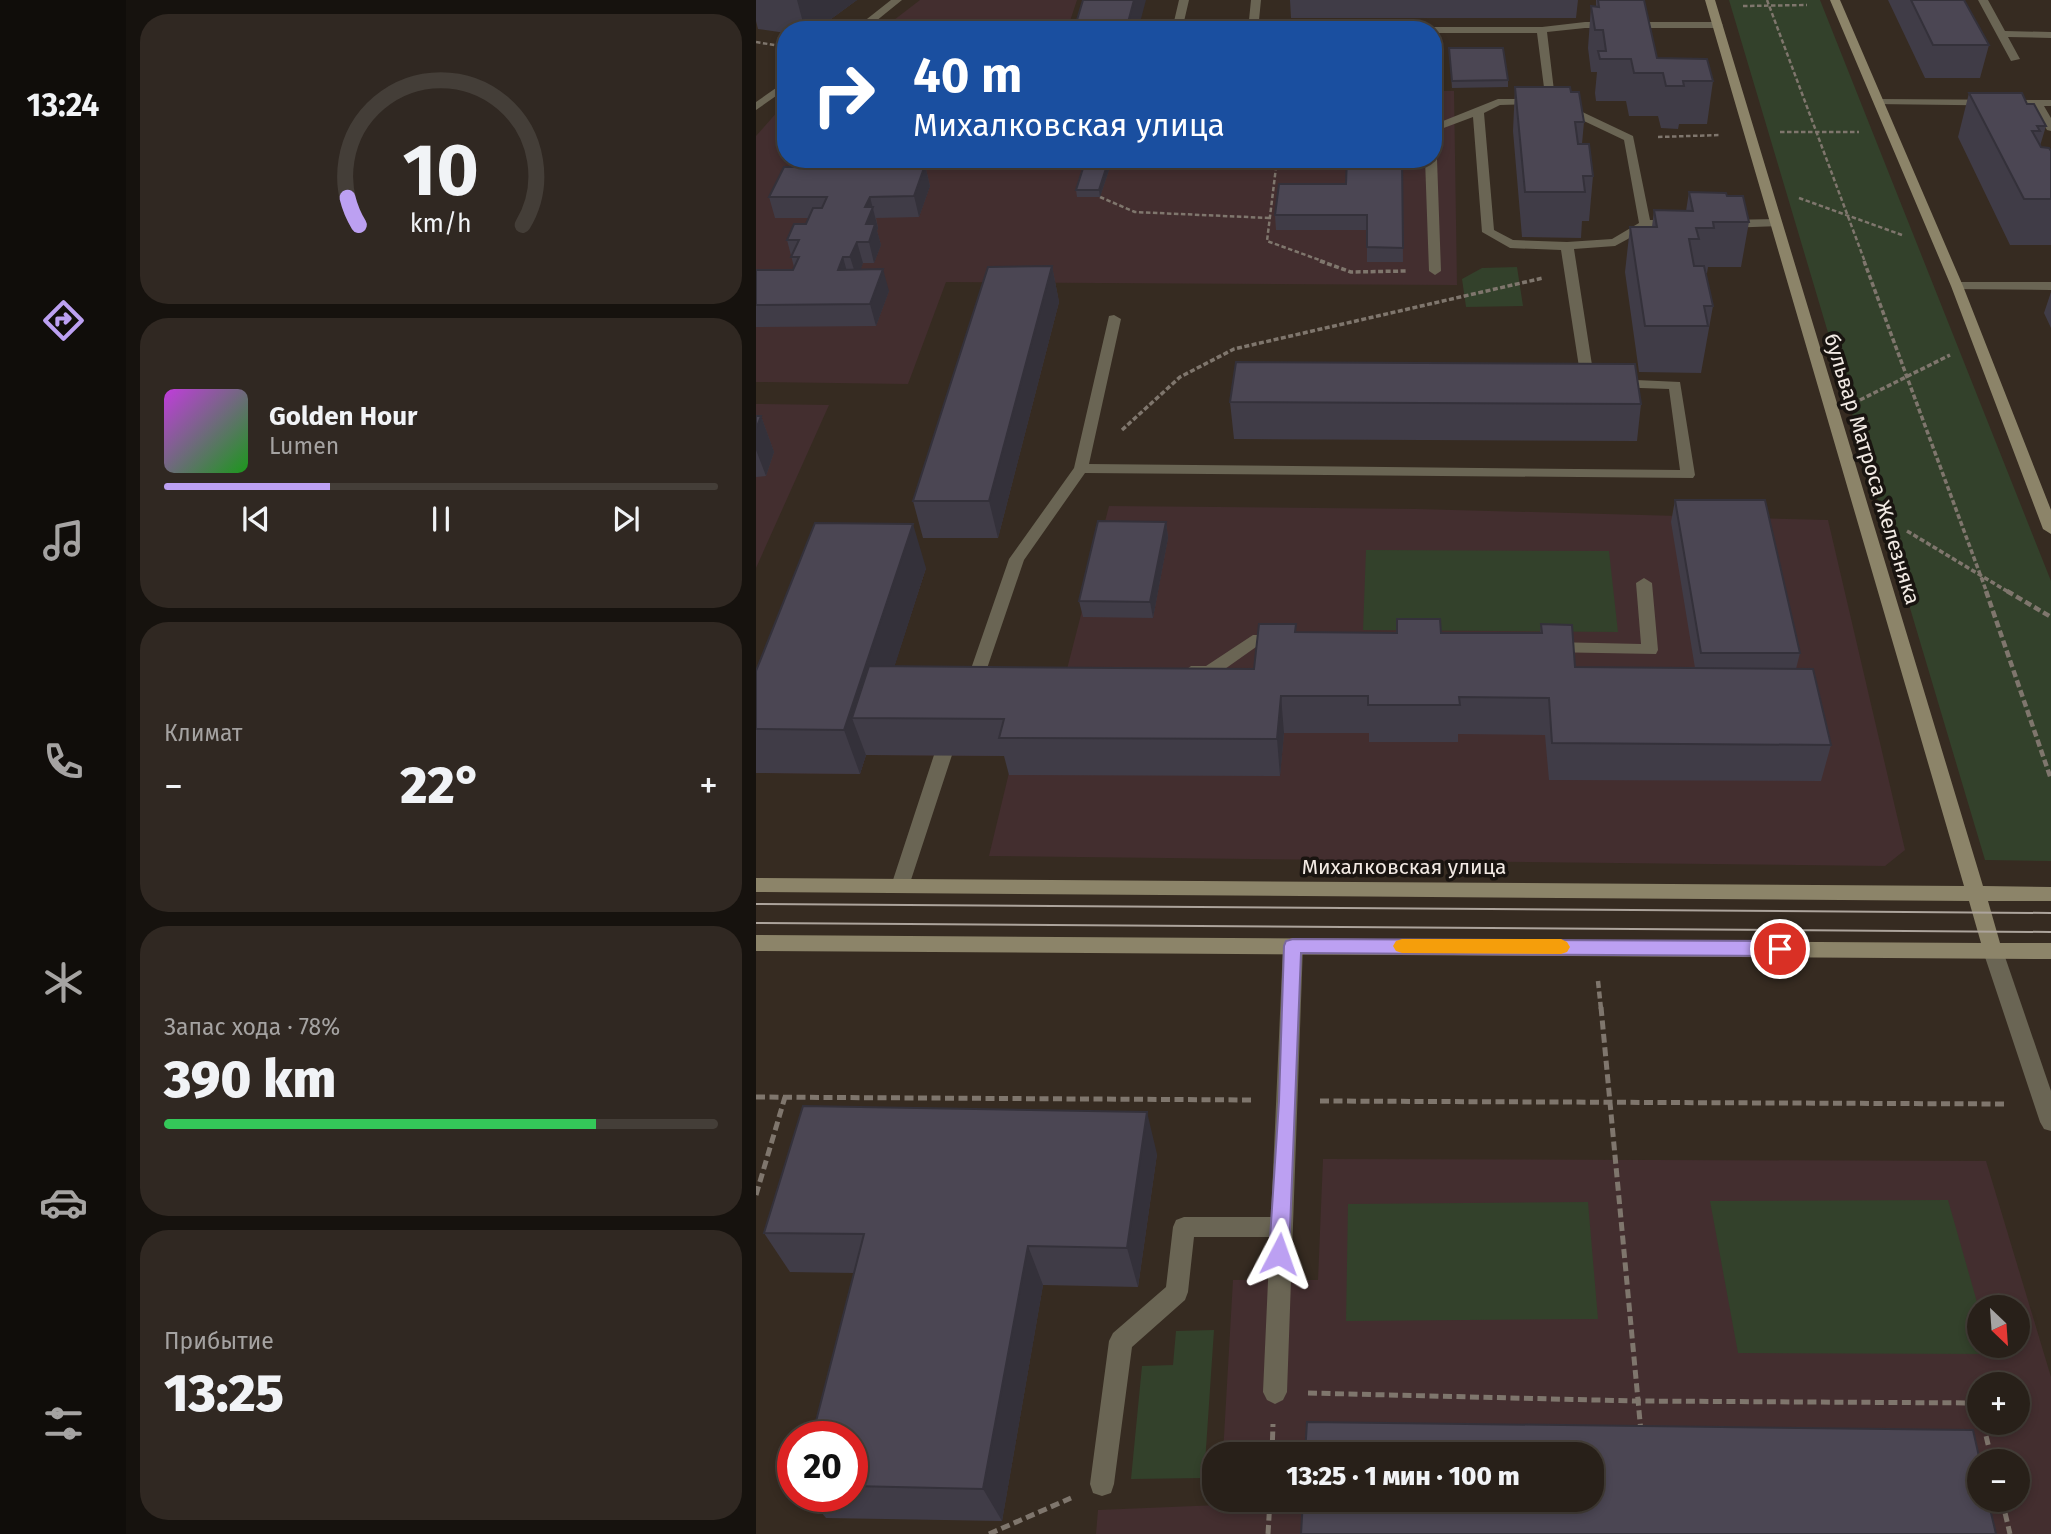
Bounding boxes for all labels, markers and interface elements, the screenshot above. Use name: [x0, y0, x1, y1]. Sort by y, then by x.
text: 40 m: [913, 46, 1022, 105]
icon: right: [798, 49, 889, 140]
text: 13:24: [27, 86, 99, 124]
text: Михалковская улица: [913, 106, 1225, 144]
text: 10: [403, 127, 479, 214]
text: km/h: [410, 209, 472, 239]
icon: directions: [39, 296, 88, 345]
street label: бульвар Матроса Железняка: [1818, 330, 1926, 608]
text: Golden Hour: [269, 401, 417, 432]
text: Lumen: [269, 432, 339, 460]
icon: previous: [237, 500, 275, 538]
icon: pause: [422, 500, 460, 538]
icon: next: [607, 500, 645, 538]
icon: music: [39, 516, 88, 565]
text: Климат: [164, 719, 242, 747]
icon: phone: [39, 737, 88, 786]
text: 22°: [400, 754, 482, 817]
text: −: [164, 763, 183, 809]
text: +: [699, 763, 718, 809]
street label: Михалковская улица: [1302, 854, 1506, 880]
pin: [1750, 919, 1810, 979]
icon: arrive: [1761, 930, 1799, 968]
icon: climate: [39, 958, 88, 1007]
text: Запас хода · 78%: [164, 1013, 340, 1041]
text: 390 km: [164, 1048, 336, 1111]
icon: car: [39, 1178, 88, 1227]
position arrow: [1242, 1217, 1316, 1291]
north arrow: [1967, 1295, 2030, 1358]
map controls: [1967, 1295, 2030, 1512]
text: Прибытие: [164, 1327, 274, 1355]
text: 13:25: [164, 1362, 284, 1425]
button: +: [1967, 1372, 2030, 1435]
icon: filters: [39, 1399, 88, 1448]
speed limit sign: 20: [777, 1421, 868, 1512]
button: −: [1967, 1449, 2030, 1512]
text: 13:25 · 1 мин · 100 m: [1286, 1461, 1520, 1492]

